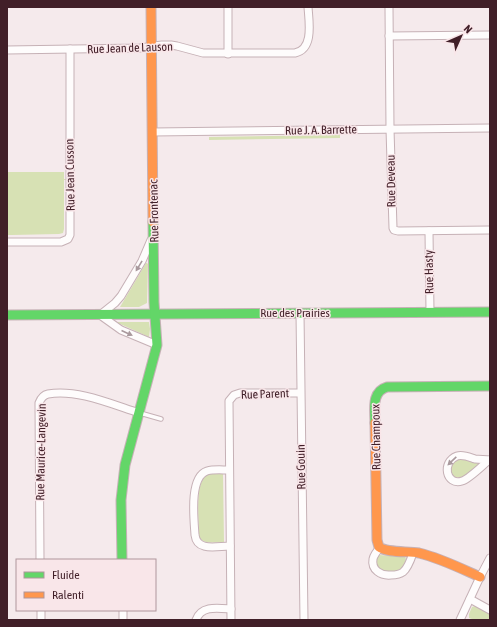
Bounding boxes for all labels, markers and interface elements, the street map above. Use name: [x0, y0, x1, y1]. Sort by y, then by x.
north arrow: [441, 16, 481, 56]
text: N: [462, 22, 475, 35]
street label: Rue Jean de Lauson: [87, 40, 173, 56]
street label: Rue J. A. Barrette: [285, 122, 357, 138]
street label: Rue Jean Cusson: [62, 139, 78, 211]
street label: Rue Deveau: [384, 154, 398, 207]
street label: Rue Frontenac: [146, 179, 162, 243]
street label: Rue Hasty: [422, 250, 436, 294]
one-way arrow: [135, 260, 142, 272]
street label: Rue des Prairies: [260, 306, 330, 320]
one-way arrow: [121, 330, 133, 336]
street label: Rue Parent: [241, 386, 290, 402]
street label: Rue Maurice-Langevin: [33, 403, 49, 501]
street label: Rue Champoux: [368, 404, 384, 470]
street label: Rue Gouin: [294, 444, 308, 490]
one-way arrow: [447, 456, 457, 465]
legend: [16, 559, 156, 611]
text: Fluide: [52, 568, 80, 582]
text: Ralenti: [52, 588, 84, 602]

